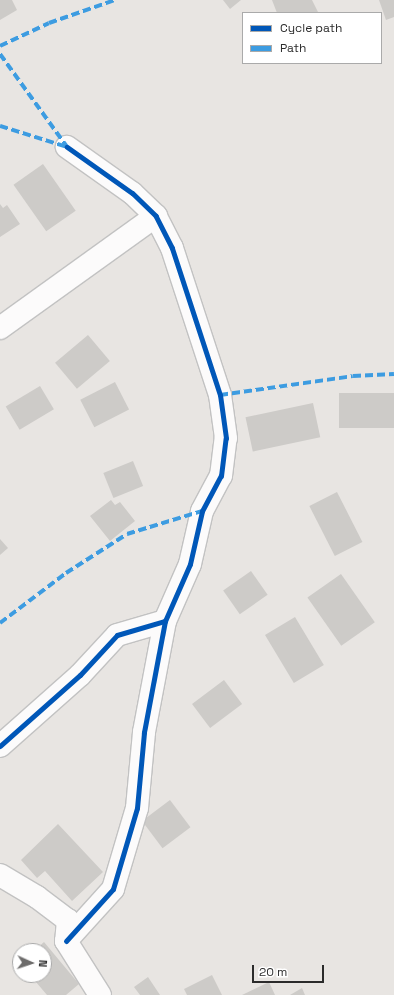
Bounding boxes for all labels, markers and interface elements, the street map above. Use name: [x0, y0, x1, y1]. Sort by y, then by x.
legend: [242, 12, 382, 64]
text: Cycle path: [280, 20, 342, 36]
text: Path: [280, 40, 306, 56]
north arrow: [12, 943, 52, 983]
scale bar: [254, 957, 326, 983]
text: N: [36, 960, 50, 968]
text: 20 m: [259, 964, 287, 980]

